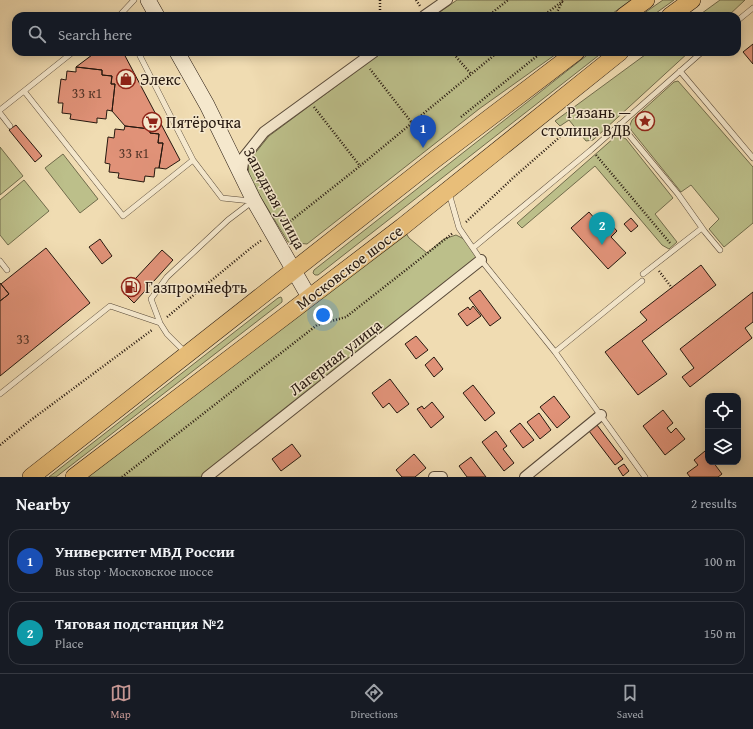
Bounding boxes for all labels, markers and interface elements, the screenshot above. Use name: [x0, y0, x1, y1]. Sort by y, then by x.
search box: [12, 12, 741, 56]
icon: search: [26, 23, 48, 45]
text: Search here: [58, 24, 132, 45]
place label: Элекс: [140, 67, 181, 91]
shop icon: Элекс: [115, 68, 137, 90]
house number: 33 к1: [72, 83, 102, 103]
place label: Рязань — столица ВДВ: [541, 100, 631, 142]
place label: Пятёрочка: [166, 110, 241, 134]
place icon: Рязань — столица ВДВ: [634, 110, 656, 132]
supermarket icon: Пятёрочка: [141, 111, 163, 133]
pin: 1: [410, 115, 436, 148]
house number: 33 к1: [119, 143, 149, 163]
street label: Западная улица: [238, 143, 312, 254]
pin: 2: [589, 212, 615, 245]
street label: Московское шоссе: [290, 219, 408, 315]
place label: Газпромнефть: [145, 275, 248, 299]
fuel station icon: Газпромнефть: [120, 276, 142, 298]
your location: [313, 305, 333, 325]
street label: Лагерная улица: [283, 313, 387, 401]
house number: 33: [16, 329, 30, 349]
map controls: [705, 393, 741, 465]
button: locate: [705, 393, 741, 429]
button: layers: [705, 429, 741, 465]
text: Nearby: [16, 491, 70, 516]
text: 2 results: [691, 494, 737, 513]
text: Университет МВД России: [55, 541, 235, 562]
text: 1: [27, 552, 33, 571]
text: 100 m: [704, 552, 736, 571]
text: Bus stop · Московское шоссе: [55, 562, 213, 581]
text: Тяговая подстанция №2: [55, 613, 224, 634]
text: 2: [27, 624, 33, 643]
text: 150 m: [704, 624, 736, 643]
text: Place: [55, 634, 84, 653]
tab: Map: [110, 682, 132, 722]
tab: Directions: [351, 682, 398, 722]
tab: Saved: [617, 682, 643, 722]

